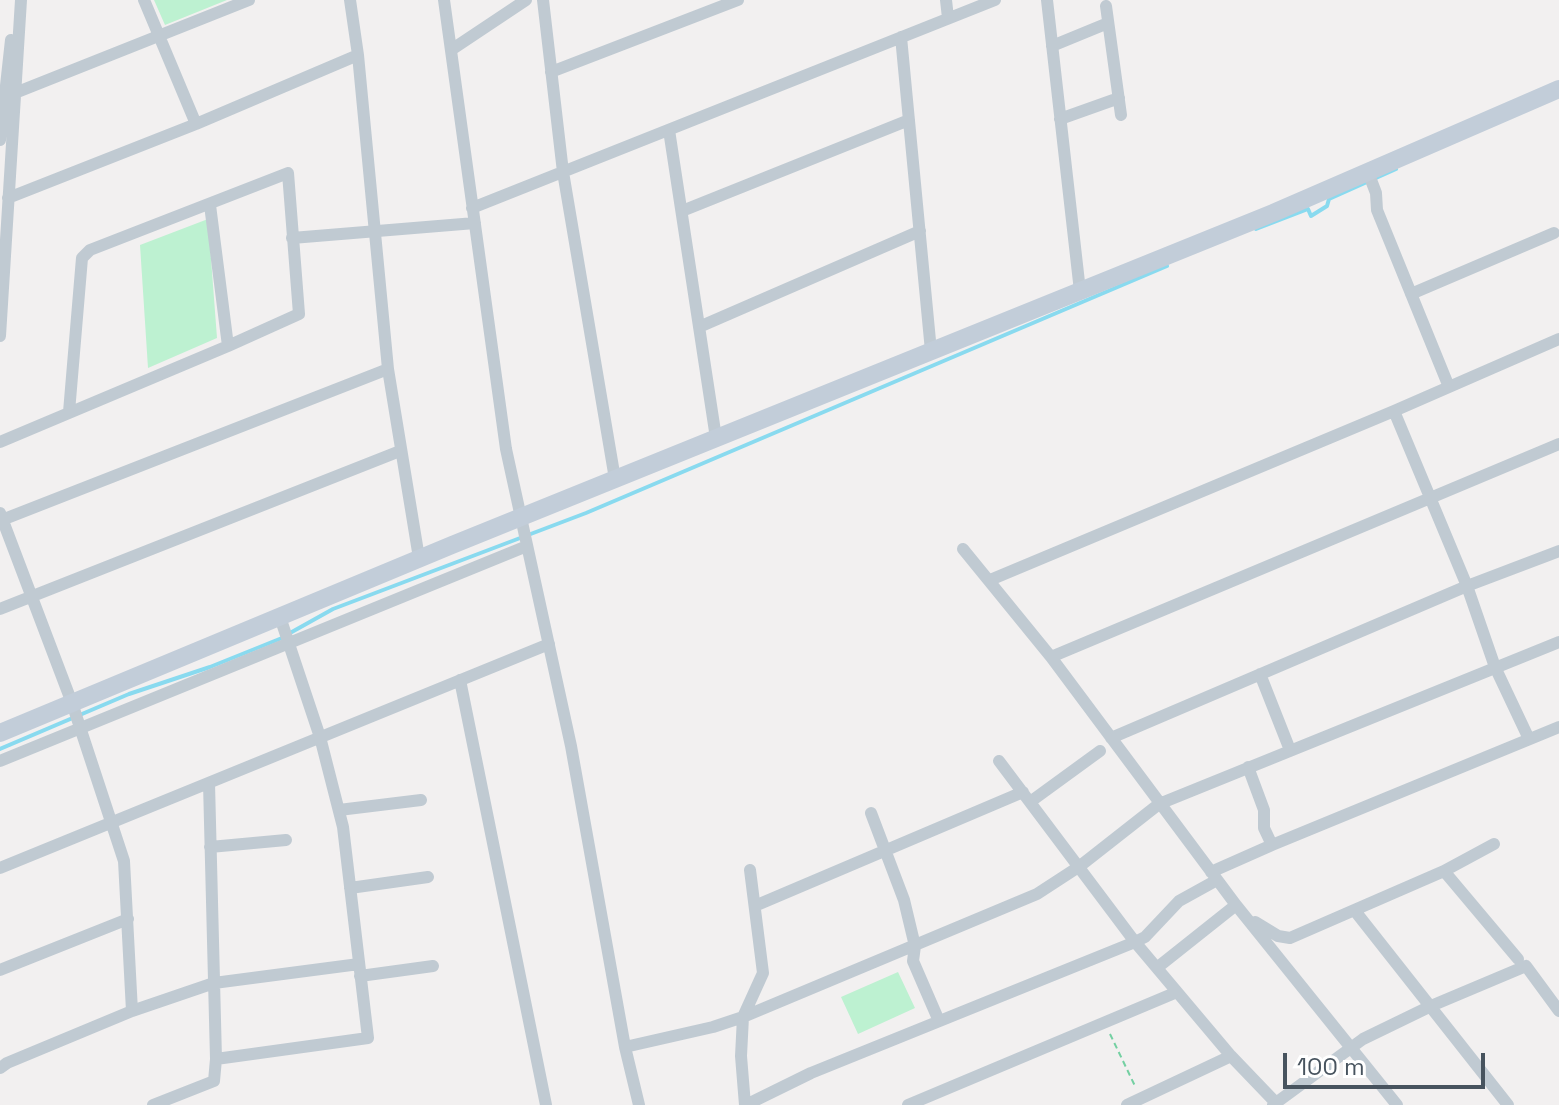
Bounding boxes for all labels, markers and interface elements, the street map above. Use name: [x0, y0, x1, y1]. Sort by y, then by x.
scale bar: [1287, 1037, 1489, 1087]
text: 100 m: [1297, 1051, 1365, 1082]

